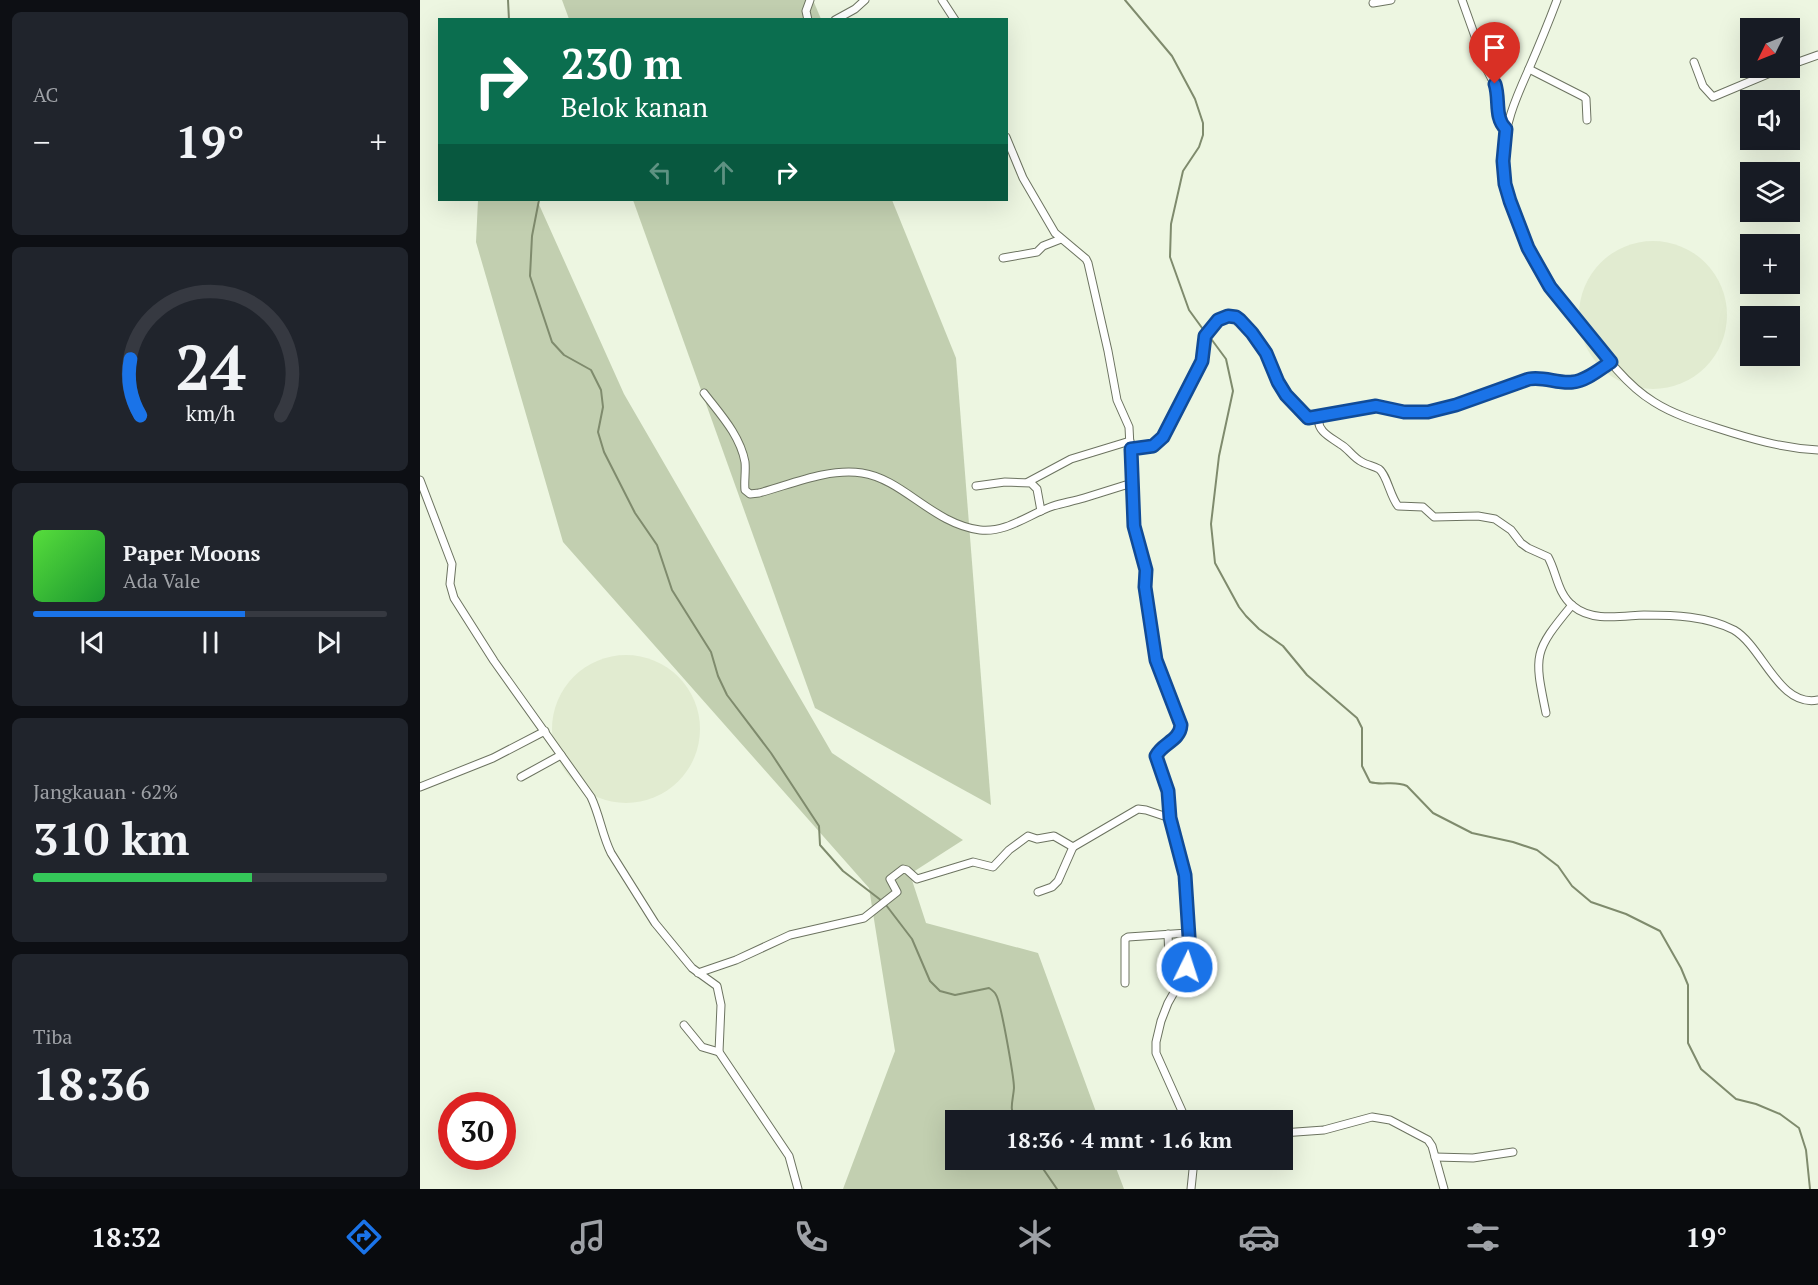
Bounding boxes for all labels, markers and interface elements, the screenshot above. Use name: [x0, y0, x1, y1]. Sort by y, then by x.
north arrow: [1740, 18, 1800, 78]
map controls: [1740, 18, 1800, 366]
pin: [1469, 22, 1520, 84]
icon: arrive: [1478, 31, 1511, 64]
text: 230 m: [561, 35, 682, 91]
icon: right: [462, 42, 540, 120]
text: AC: [33, 81, 58, 108]
text: Belok kanan: [561, 89, 708, 125]
button: sound: [1740, 90, 1800, 150]
text: 19°: [175, 111, 245, 171]
text: −: [33, 120, 51, 163]
text: +: [369, 120, 387, 163]
icon: left: [644, 156, 677, 189]
icon: ahead: [707, 156, 740, 189]
icon: right: [770, 156, 803, 189]
button: layers: [1740, 162, 1800, 222]
button: +: [1740, 234, 1800, 294]
button: −: [1740, 306, 1800, 366]
text: 24: [175, 325, 245, 408]
text: km/h: [185, 400, 235, 428]
text: Paper Moons: [123, 538, 261, 567]
text: Ada Vale: [123, 567, 200, 594]
icon: previous: [76, 626, 109, 659]
icon: pause: [194, 626, 227, 659]
icon: next: [312, 626, 345, 659]
text: Jangkauan · 62%: [33, 778, 178, 805]
text: 310 km: [33, 808, 189, 868]
position arrow: [1155, 935, 1219, 999]
text: Tiba: [33, 1023, 72, 1050]
text: 18:36: [33, 1053, 150, 1113]
speed limit sign: 30: [438, 1092, 516, 1170]
text: 18:36 · 4 mnt · 1.6 km: [1006, 1125, 1232, 1154]
icon: directions: [343, 1216, 385, 1258]
icon: music: [567, 1216, 609, 1258]
icon: phone: [790, 1216, 832, 1258]
icon: climate: [1014, 1216, 1056, 1258]
icon: car: [1238, 1216, 1280, 1258]
icon: filters: [1462, 1216, 1504, 1258]
text: 18:32: [91, 1219, 161, 1255]
text: 19°: [1685, 1219, 1727, 1255]

